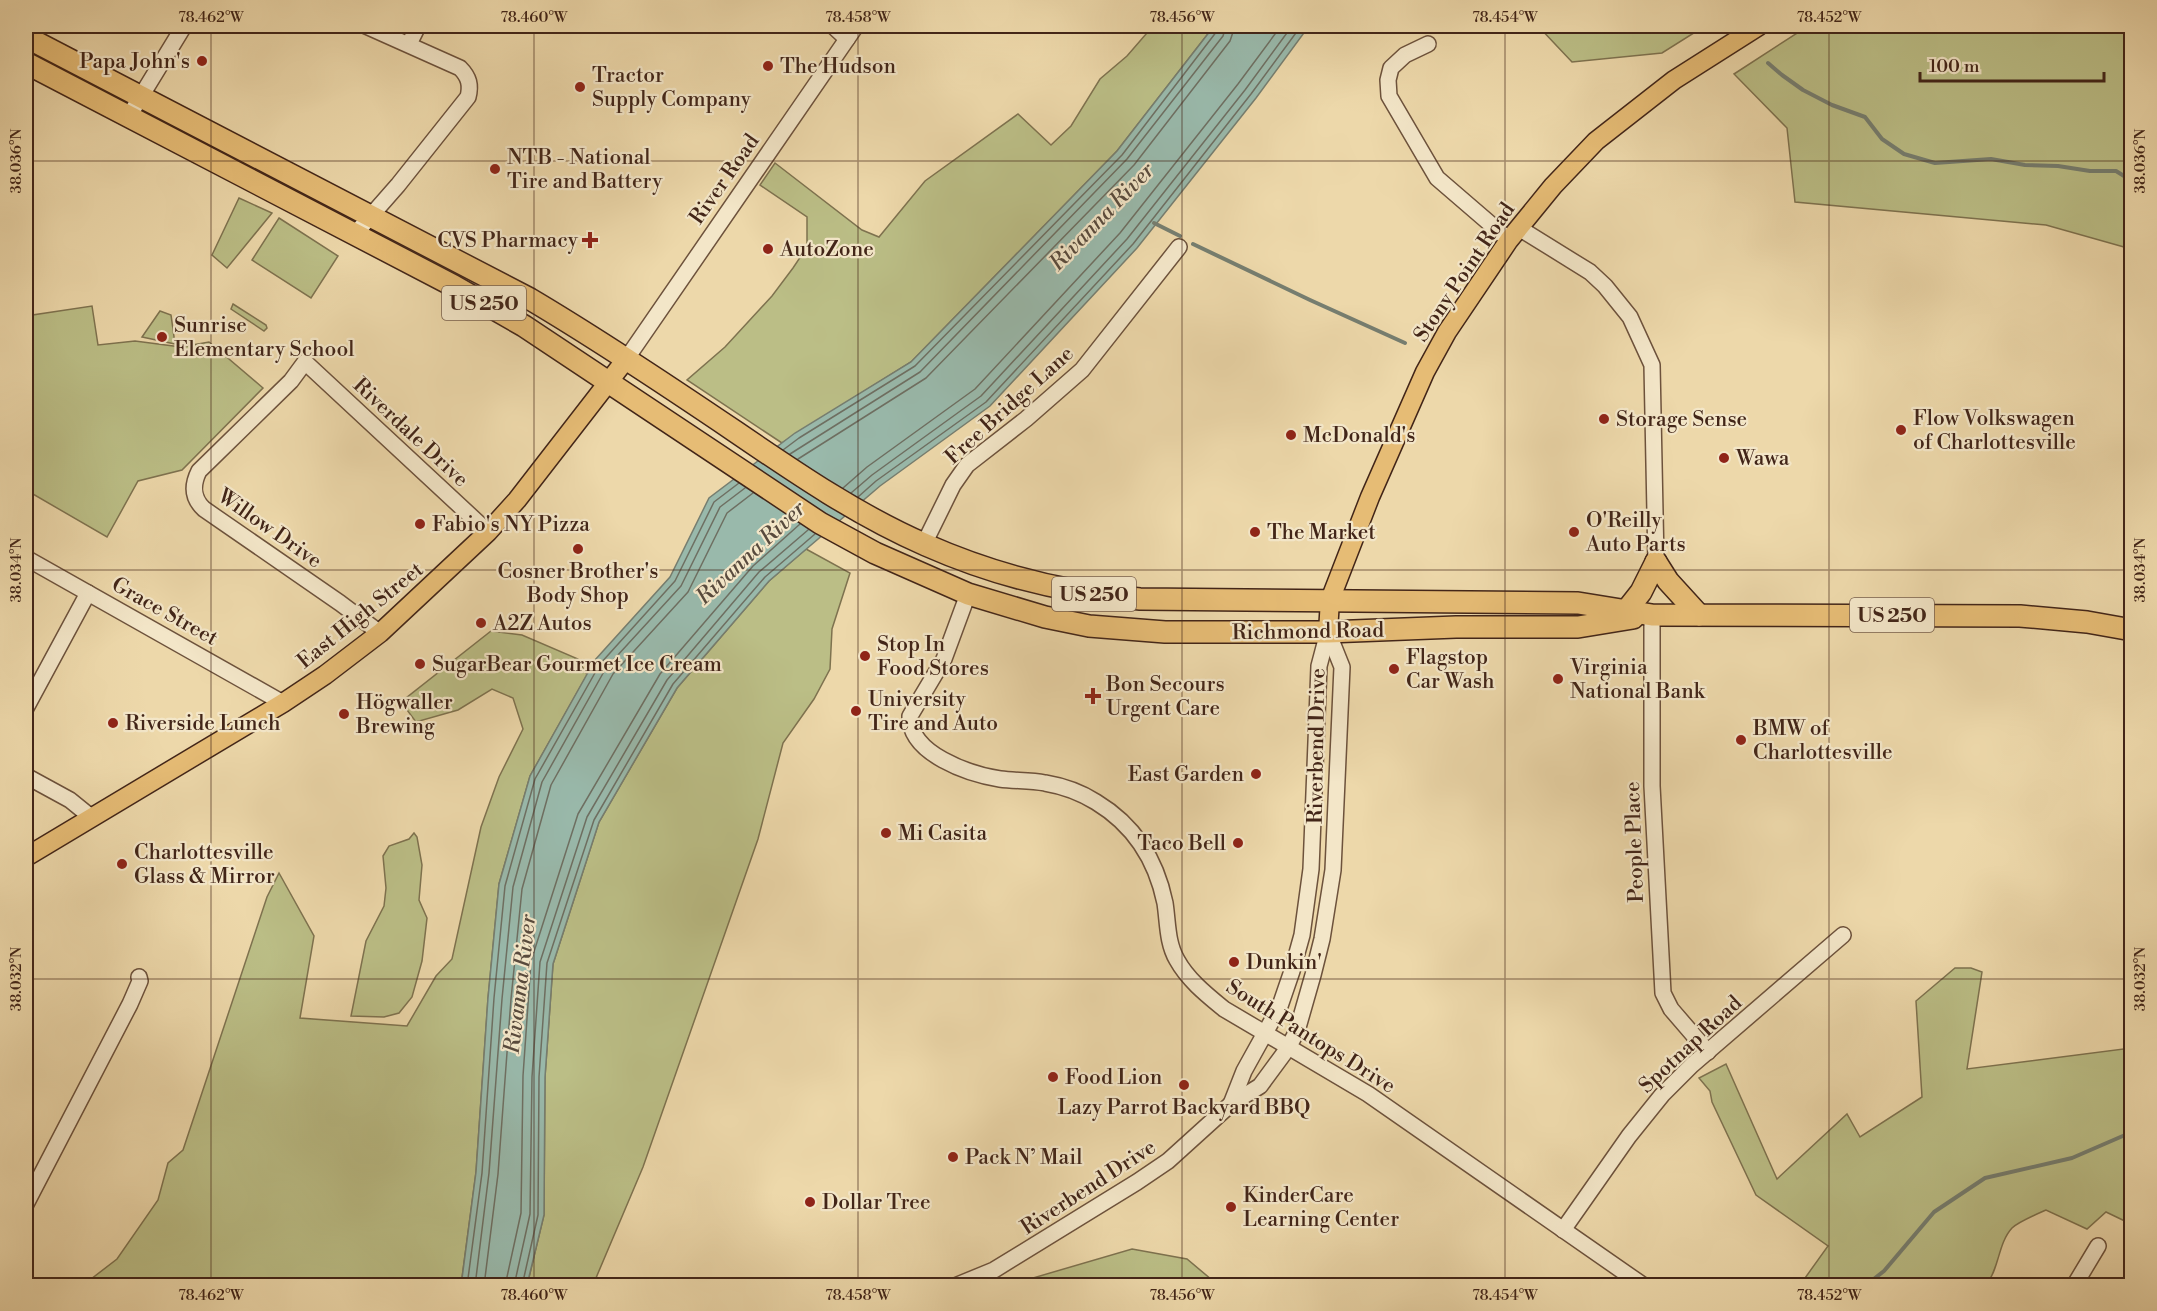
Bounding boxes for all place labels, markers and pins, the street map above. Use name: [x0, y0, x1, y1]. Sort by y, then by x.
place label: Papa John's: [79, 49, 190, 75]
marker: Papa John's: [195, 54, 209, 68]
place label: The Hudson: [780, 54, 897, 80]
marker: The Hudson: [761, 59, 775, 73]
place label: Tractor Supply Company: [592, 63, 752, 113]
marker: Tractor Supply Company: [573, 80, 587, 94]
place label: NTB - National Tire and Battery: [507, 145, 663, 195]
marker: NTB - National Tire and Battery: [488, 162, 502, 176]
place label: CVS Pharmacy: [437, 228, 579, 254]
marker: CVS Pharmacy: [583, 233, 597, 247]
place label: AutoZone: [779, 237, 874, 263]
marker: AutoZone: [761, 242, 775, 256]
place label: Sunrise Elementary School: [174, 313, 354, 363]
marker: Sunrise Elementary School: [155, 330, 169, 344]
place label: Flow Volkswagen of Charlottesville: [1913, 406, 2076, 456]
place label: Storage Sense: [1616, 407, 1747, 433]
marker: Storage Sense: [1597, 412, 1611, 426]
place label: McDonald's: [1303, 423, 1415, 449]
marker: Flow Volkswagen of Charlottesville: [1894, 423, 1908, 437]
marker: McDonald's: [1284, 428, 1298, 442]
place label: Wawa: [1735, 446, 1790, 472]
marker: Wawa: [1717, 451, 1731, 465]
place label: O'Reilly Auto Parts: [1585, 508, 1686, 558]
place label: Fabio's NY Pizza: [432, 512, 590, 538]
marker: Fabio's NY Pizza: [413, 517, 427, 531]
place label: The Market: [1267, 520, 1376, 546]
marker: The Market: [1248, 525, 1262, 539]
marker: O'Reilly Auto Parts: [1567, 525, 1581, 539]
marker: Cosner Brother's Body Shop: [571, 542, 585, 556]
place label: Cosner Brother's Body Shop: [498, 559, 658, 609]
place label: A2Z Autos: [492, 611, 592, 637]
marker: A2Z Autos: [474, 616, 488, 630]
place label: Stop In Food Stores: [877, 632, 989, 682]
place label: Flagstop Car Wash: [1406, 645, 1495, 695]
marker: Stop In Food Stores: [858, 649, 872, 663]
place label: SugarBear Gourmet Ice Cream: [432, 652, 722, 678]
place label: Virginia National Bank: [1569, 655, 1706, 705]
marker: SugarBear Gourmet Ice Cream: [413, 657, 427, 671]
marker: Flagstop Car Wash: [1387, 662, 1401, 676]
place label: Bon Secours Urgent Care: [1105, 672, 1225, 722]
marker: Virginia National Bank: [1551, 672, 1565, 686]
place label: University Tire and Auto: [868, 687, 998, 737]
marker: Bon Secours Urgent Care: [1084, 687, 1102, 705]
place label: Högwaller Brewing: [355, 690, 453, 740]
marker: University Tire and Auto: [849, 704, 863, 718]
marker: Högwaller Brewing: [337, 707, 351, 721]
place label: Riverside Lunch: [125, 711, 281, 737]
marker: Riverside Lunch: [106, 716, 120, 730]
place label: BMW of Charlottesville: [1752, 716, 1893, 766]
marker: BMW of Charlottesville: [1734, 733, 1748, 747]
place label: East Garden: [1128, 762, 1244, 788]
marker: East Garden: [1249, 767, 1263, 781]
place label: Mi Casita: [898, 821, 988, 847]
marker: Mi Casita: [879, 826, 893, 840]
place label: Taco Bell: [1137, 831, 1226, 857]
marker: Taco Bell: [1231, 836, 1245, 850]
place label: Charlottesville Glass & Mirror: [134, 840, 275, 890]
marker: Charlottesville Glass & Mirror: [115, 857, 129, 871]
place label: Dunkin': [1246, 950, 1322, 976]
marker: Dunkin': [1227, 955, 1241, 969]
place label: Food Lion: [1065, 1065, 1163, 1091]
marker: Food Lion: [1046, 1070, 1060, 1084]
marker: Lazy Parrot Backyard BBQ: [1177, 1078, 1191, 1092]
place label: Lazy Parrot Backyard BBQ: [1057, 1095, 1311, 1121]
place label: Pack N’ Mail: [965, 1145, 1082, 1171]
marker: Pack N’ Mail: [946, 1150, 960, 1164]
place label: KinderCare Learning Center: [1243, 1183, 1399, 1233]
place label: Dollar Tree: [822, 1190, 931, 1216]
marker: Dollar Tree: [803, 1195, 817, 1209]
marker: KinderCare Learning Center: [1224, 1200, 1238, 1214]

